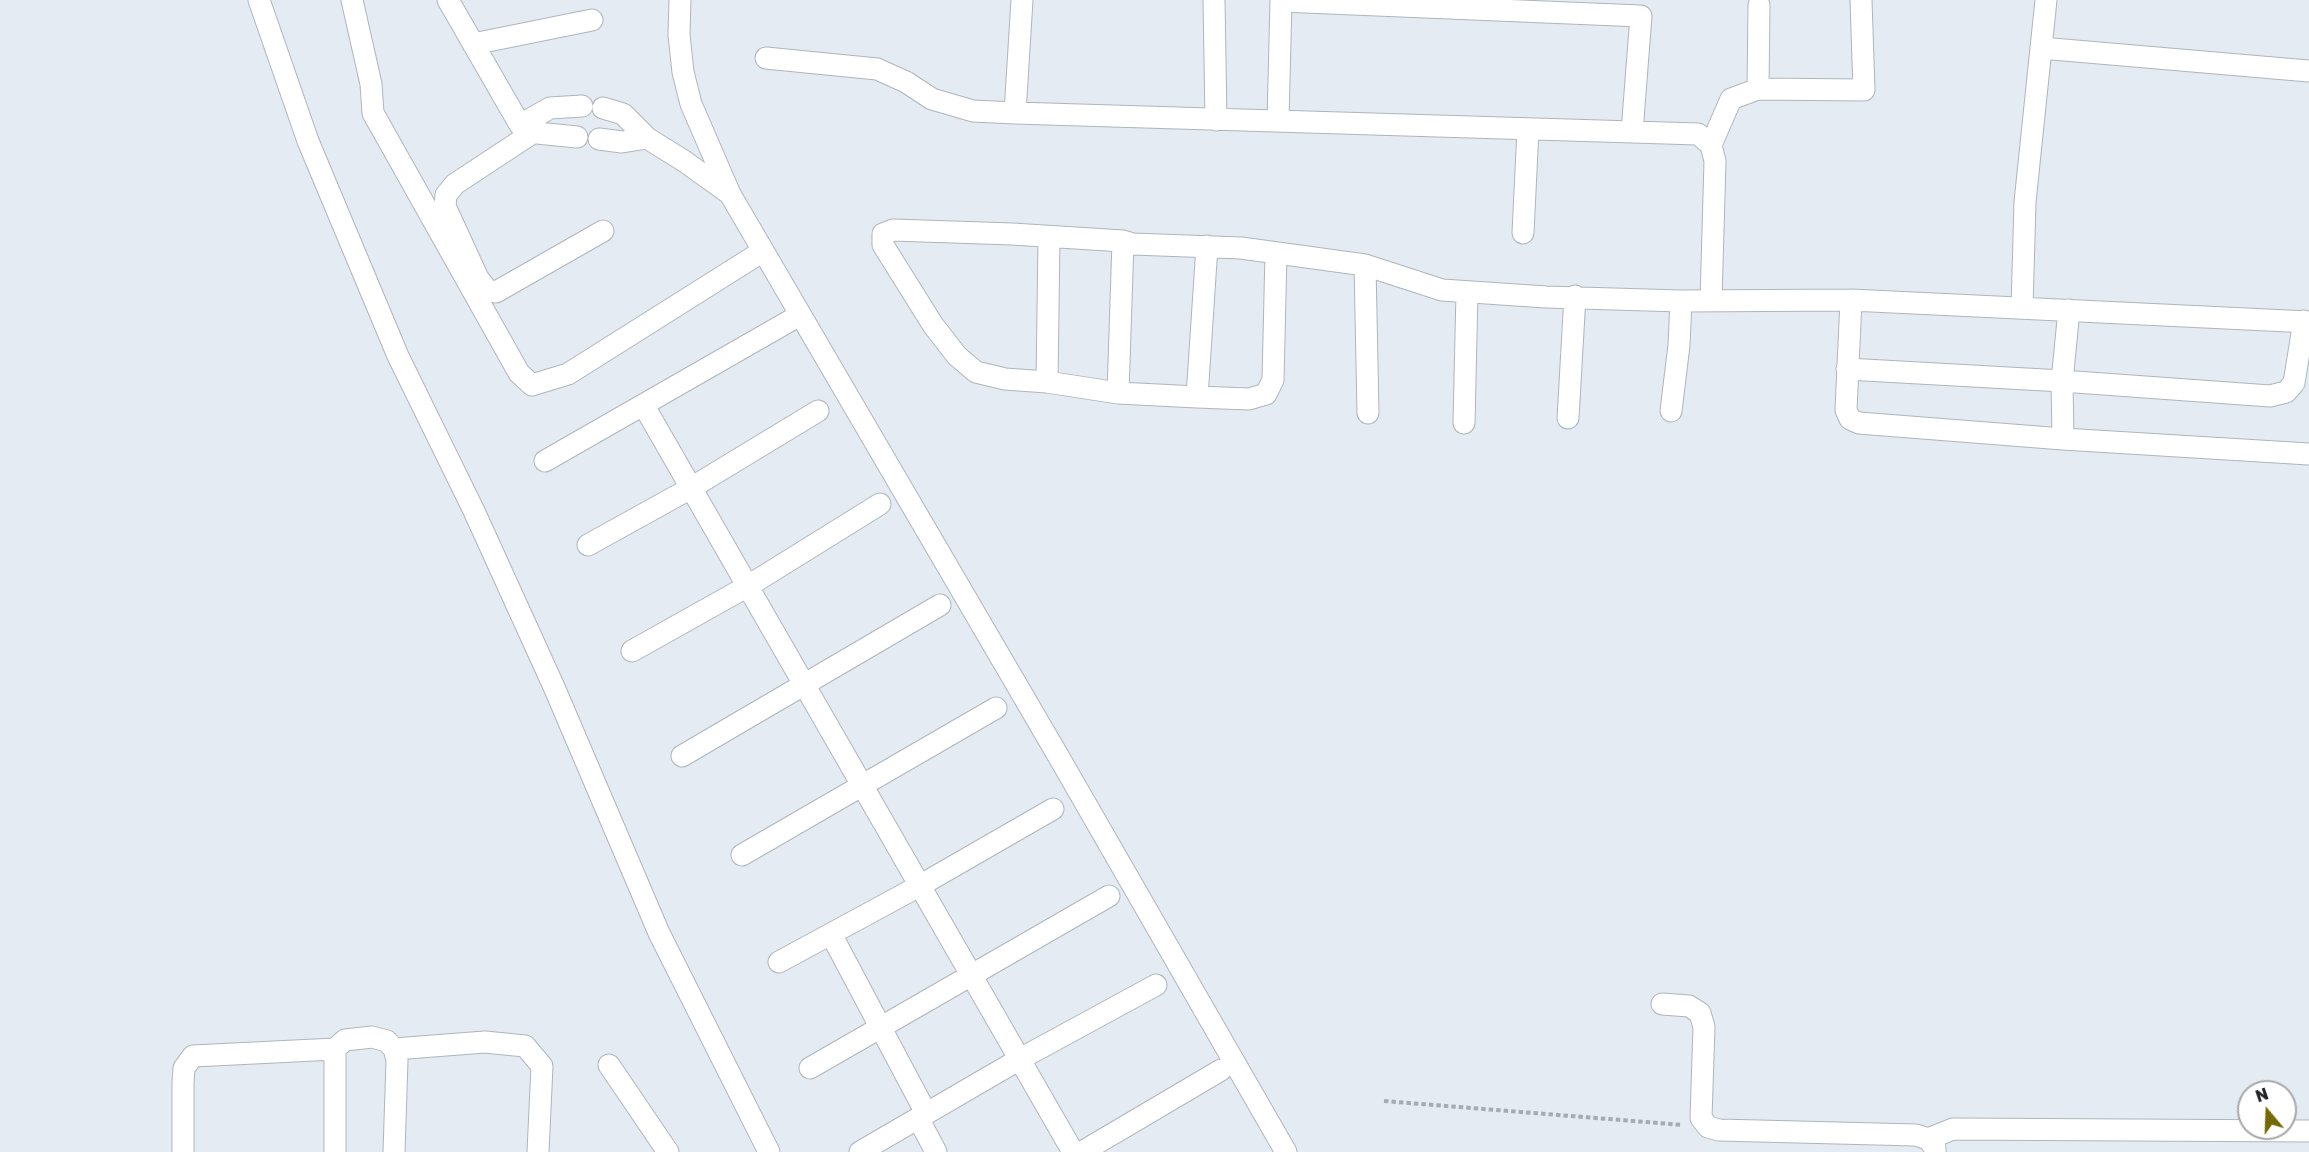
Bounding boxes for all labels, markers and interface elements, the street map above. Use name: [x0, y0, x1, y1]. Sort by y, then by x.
north arrow: [2237, 1080, 2297, 1140]
text: N: [2253, 1083, 2271, 1106]

